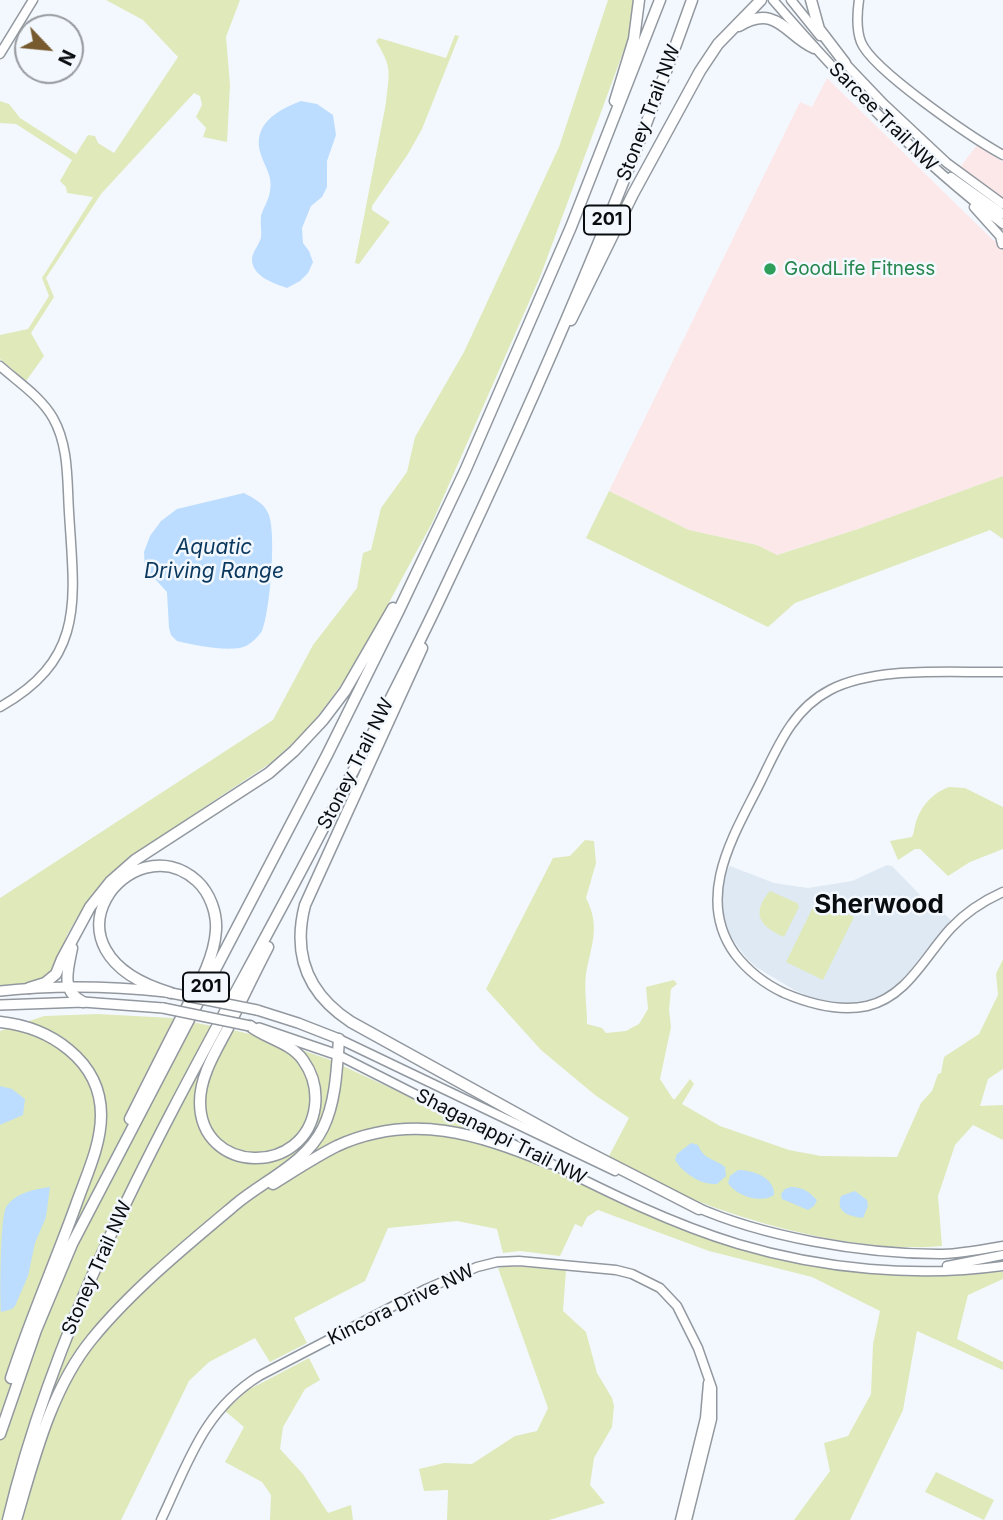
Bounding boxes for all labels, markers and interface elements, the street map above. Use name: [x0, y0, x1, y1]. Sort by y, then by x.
north arrow: [14, 14, 84, 84]
street label: Stoney Trail NW: [613, 42, 685, 184]
text: N: [53, 46, 80, 69]
street label: Sarcee Trail NW: [824, 58, 942, 176]
road number: 201: [584, 205, 630, 234]
place label: GoodLife Fitness: [784, 258, 935, 280]
marker: GoodLife Fitness: [762, 261, 778, 277]
water label: Aquatic Driving Range: [144, 535, 284, 585]
street label: Stoney Trail NW: [313, 695, 399, 833]
district label: Sherwood: [814, 889, 944, 921]
road number: 201: [183, 972, 229, 1002]
street label: Shaganappi Trail NW: [412, 1084, 590, 1190]
street label: Stoney Trail NW: [57, 1198, 137, 1338]
street label: Kincora Drive NW: [324, 1260, 478, 1350]

